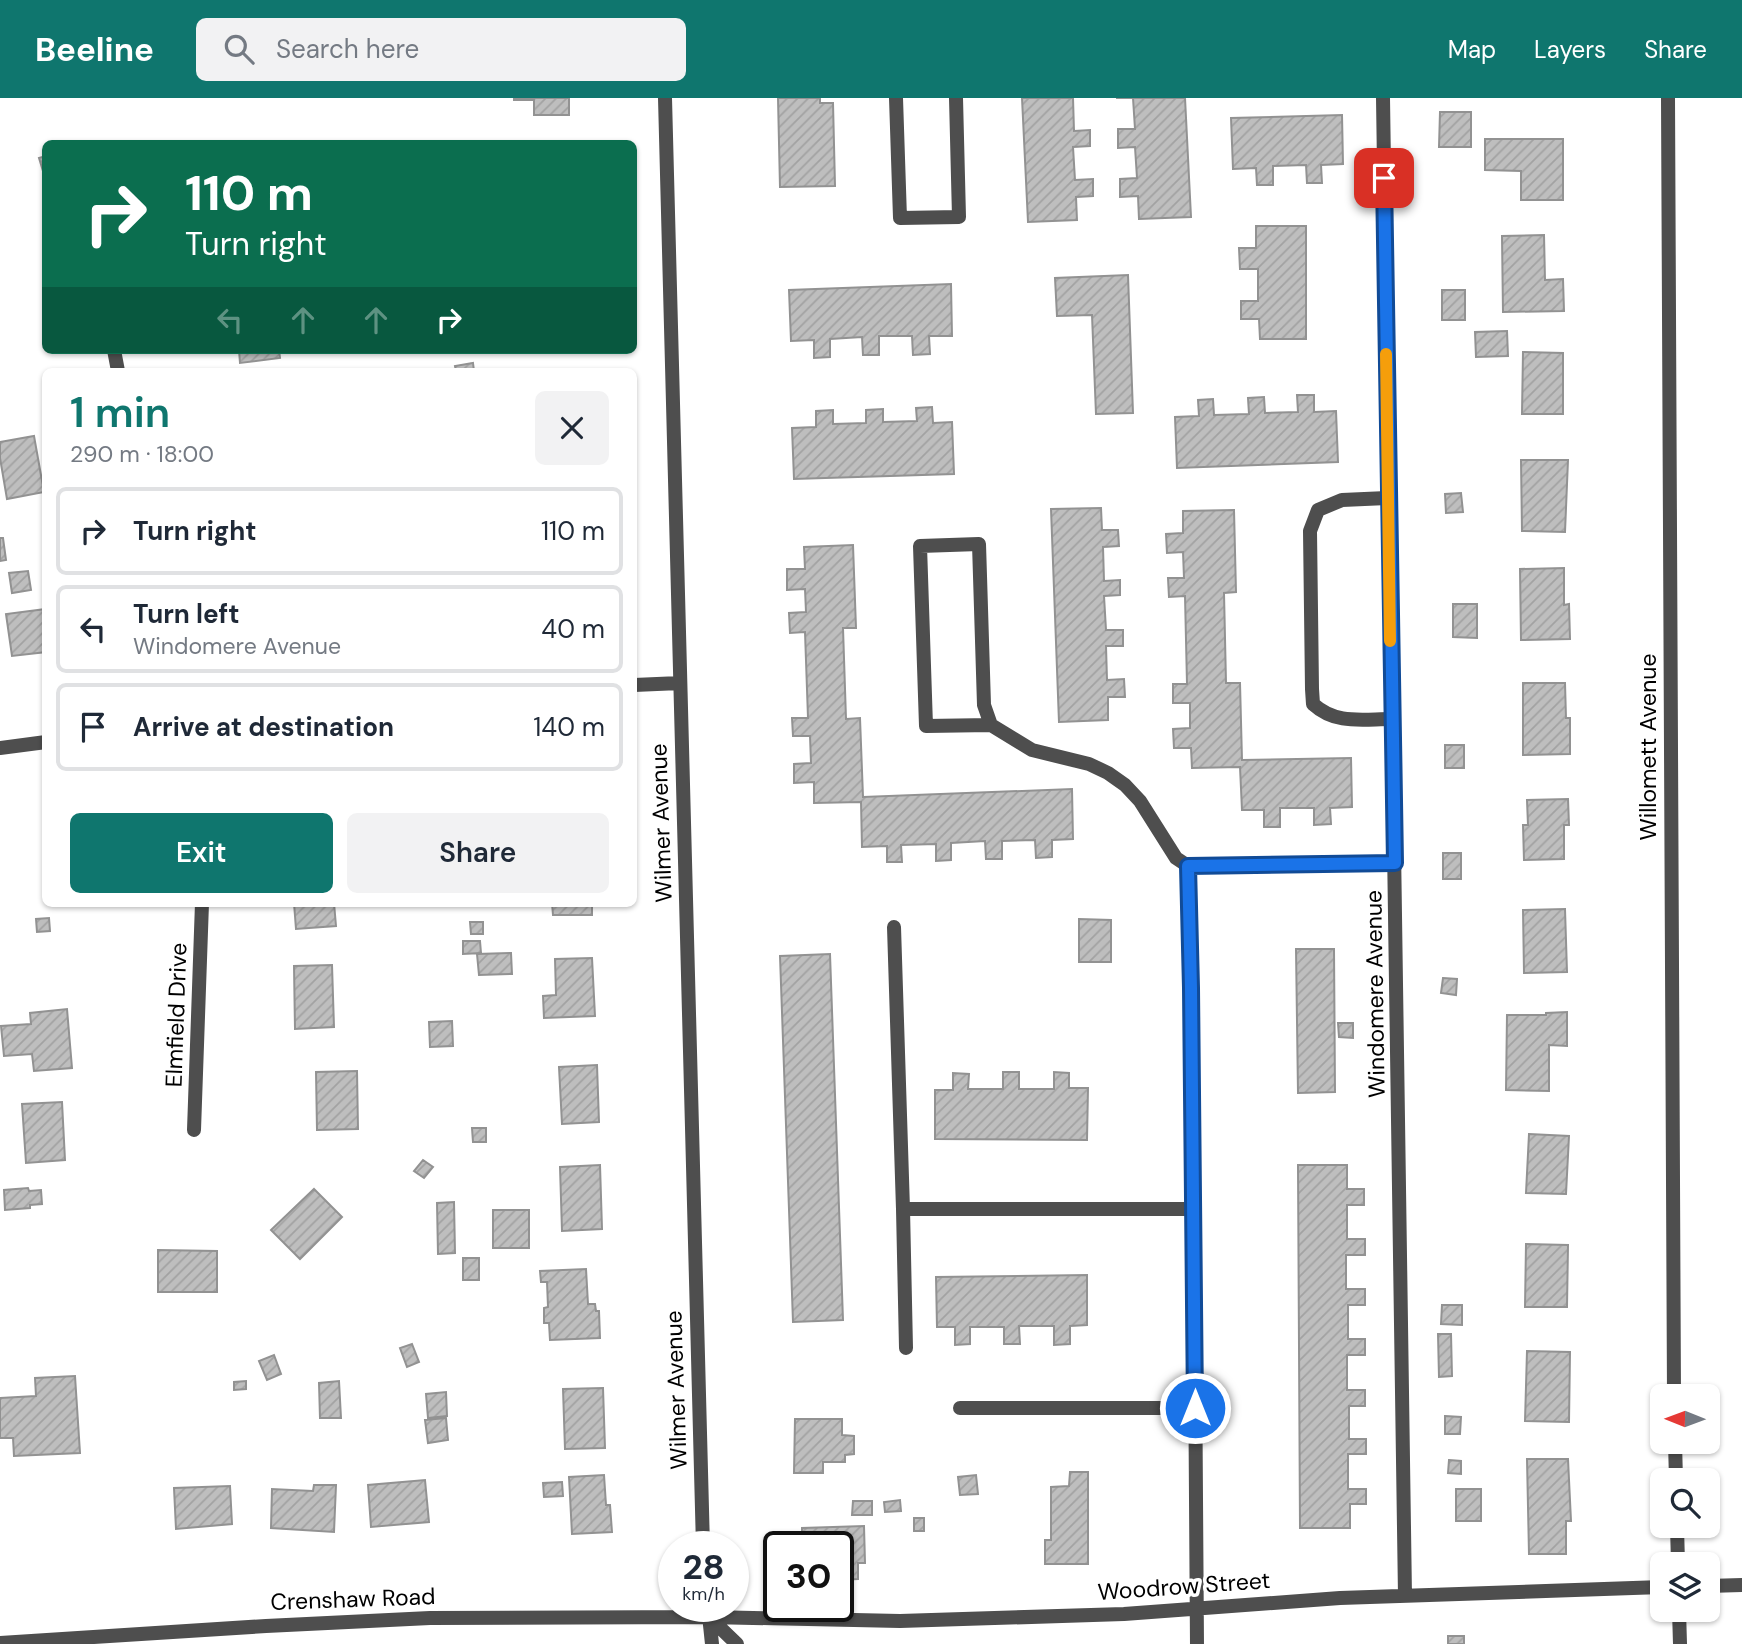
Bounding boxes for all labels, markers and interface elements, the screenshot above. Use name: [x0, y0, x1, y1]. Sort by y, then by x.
search box: [196, 18, 686, 81]
text: Beeline: [35, 28, 154, 71]
icon: search: [220, 30, 258, 68]
text: Search here: [276, 32, 419, 66]
text: Map: [1448, 34, 1496, 65]
text: Layers: [1534, 34, 1606, 65]
text: Share: [1644, 34, 1707, 65]
pin: [1354, 148, 1414, 208]
icon: arrive: [1365, 159, 1403, 197]
text: 110 m: [185, 161, 313, 225]
icon: right: [70, 168, 161, 259]
text: Turn right: [185, 223, 327, 265]
icon: left: [211, 301, 249, 339]
icon: ahead: [284, 301, 322, 339]
icon: ahead: [357, 301, 395, 339]
icon: right: [430, 301, 468, 339]
text: 1 min: [70, 385, 170, 440]
button: close: [535, 391, 609, 465]
text: 290 m · 18:00: [70, 439, 214, 469]
icon: right: [74, 512, 112, 550]
text: Turn right: [133, 514, 257, 548]
text: 110 m: [541, 514, 605, 548]
text: Turn left: [133, 597, 240, 631]
icon: left: [74, 610, 112, 648]
text: 40 m: [541, 612, 605, 646]
text: Windomere Avenue: [133, 631, 341, 661]
street label: Willomett Avenue: [1633, 653, 1663, 841]
icon: arrive: [74, 708, 112, 746]
text: Arrive at destination: [133, 710, 394, 744]
text: 140 m: [533, 710, 605, 744]
street label: Wilmer Avenue: [643, 743, 679, 903]
button: Exit: [70, 813, 333, 893]
button: Share: [347, 813, 609, 893]
street label: Windomere Avenue: [1358, 890, 1392, 1098]
street label: Elmfield Drive: [158, 942, 194, 1088]
street label: Wilmer Avenue: [658, 1310, 694, 1470]
position arrow: [1158, 1371, 1232, 1445]
north arrow: [1650, 1384, 1720, 1454]
map controls: [1650, 1384, 1720, 1622]
button: search: [1650, 1468, 1720, 1538]
speed limit sign: 30: [763, 1531, 854, 1622]
text: 28: [682, 1544, 725, 1590]
button: layers: [1650, 1552, 1720, 1622]
street label: Woodrow Street: [1097, 1565, 1271, 1607]
street label: Crenshaw Road: [270, 1581, 436, 1617]
text: km/h: [682, 1582, 725, 1606]

